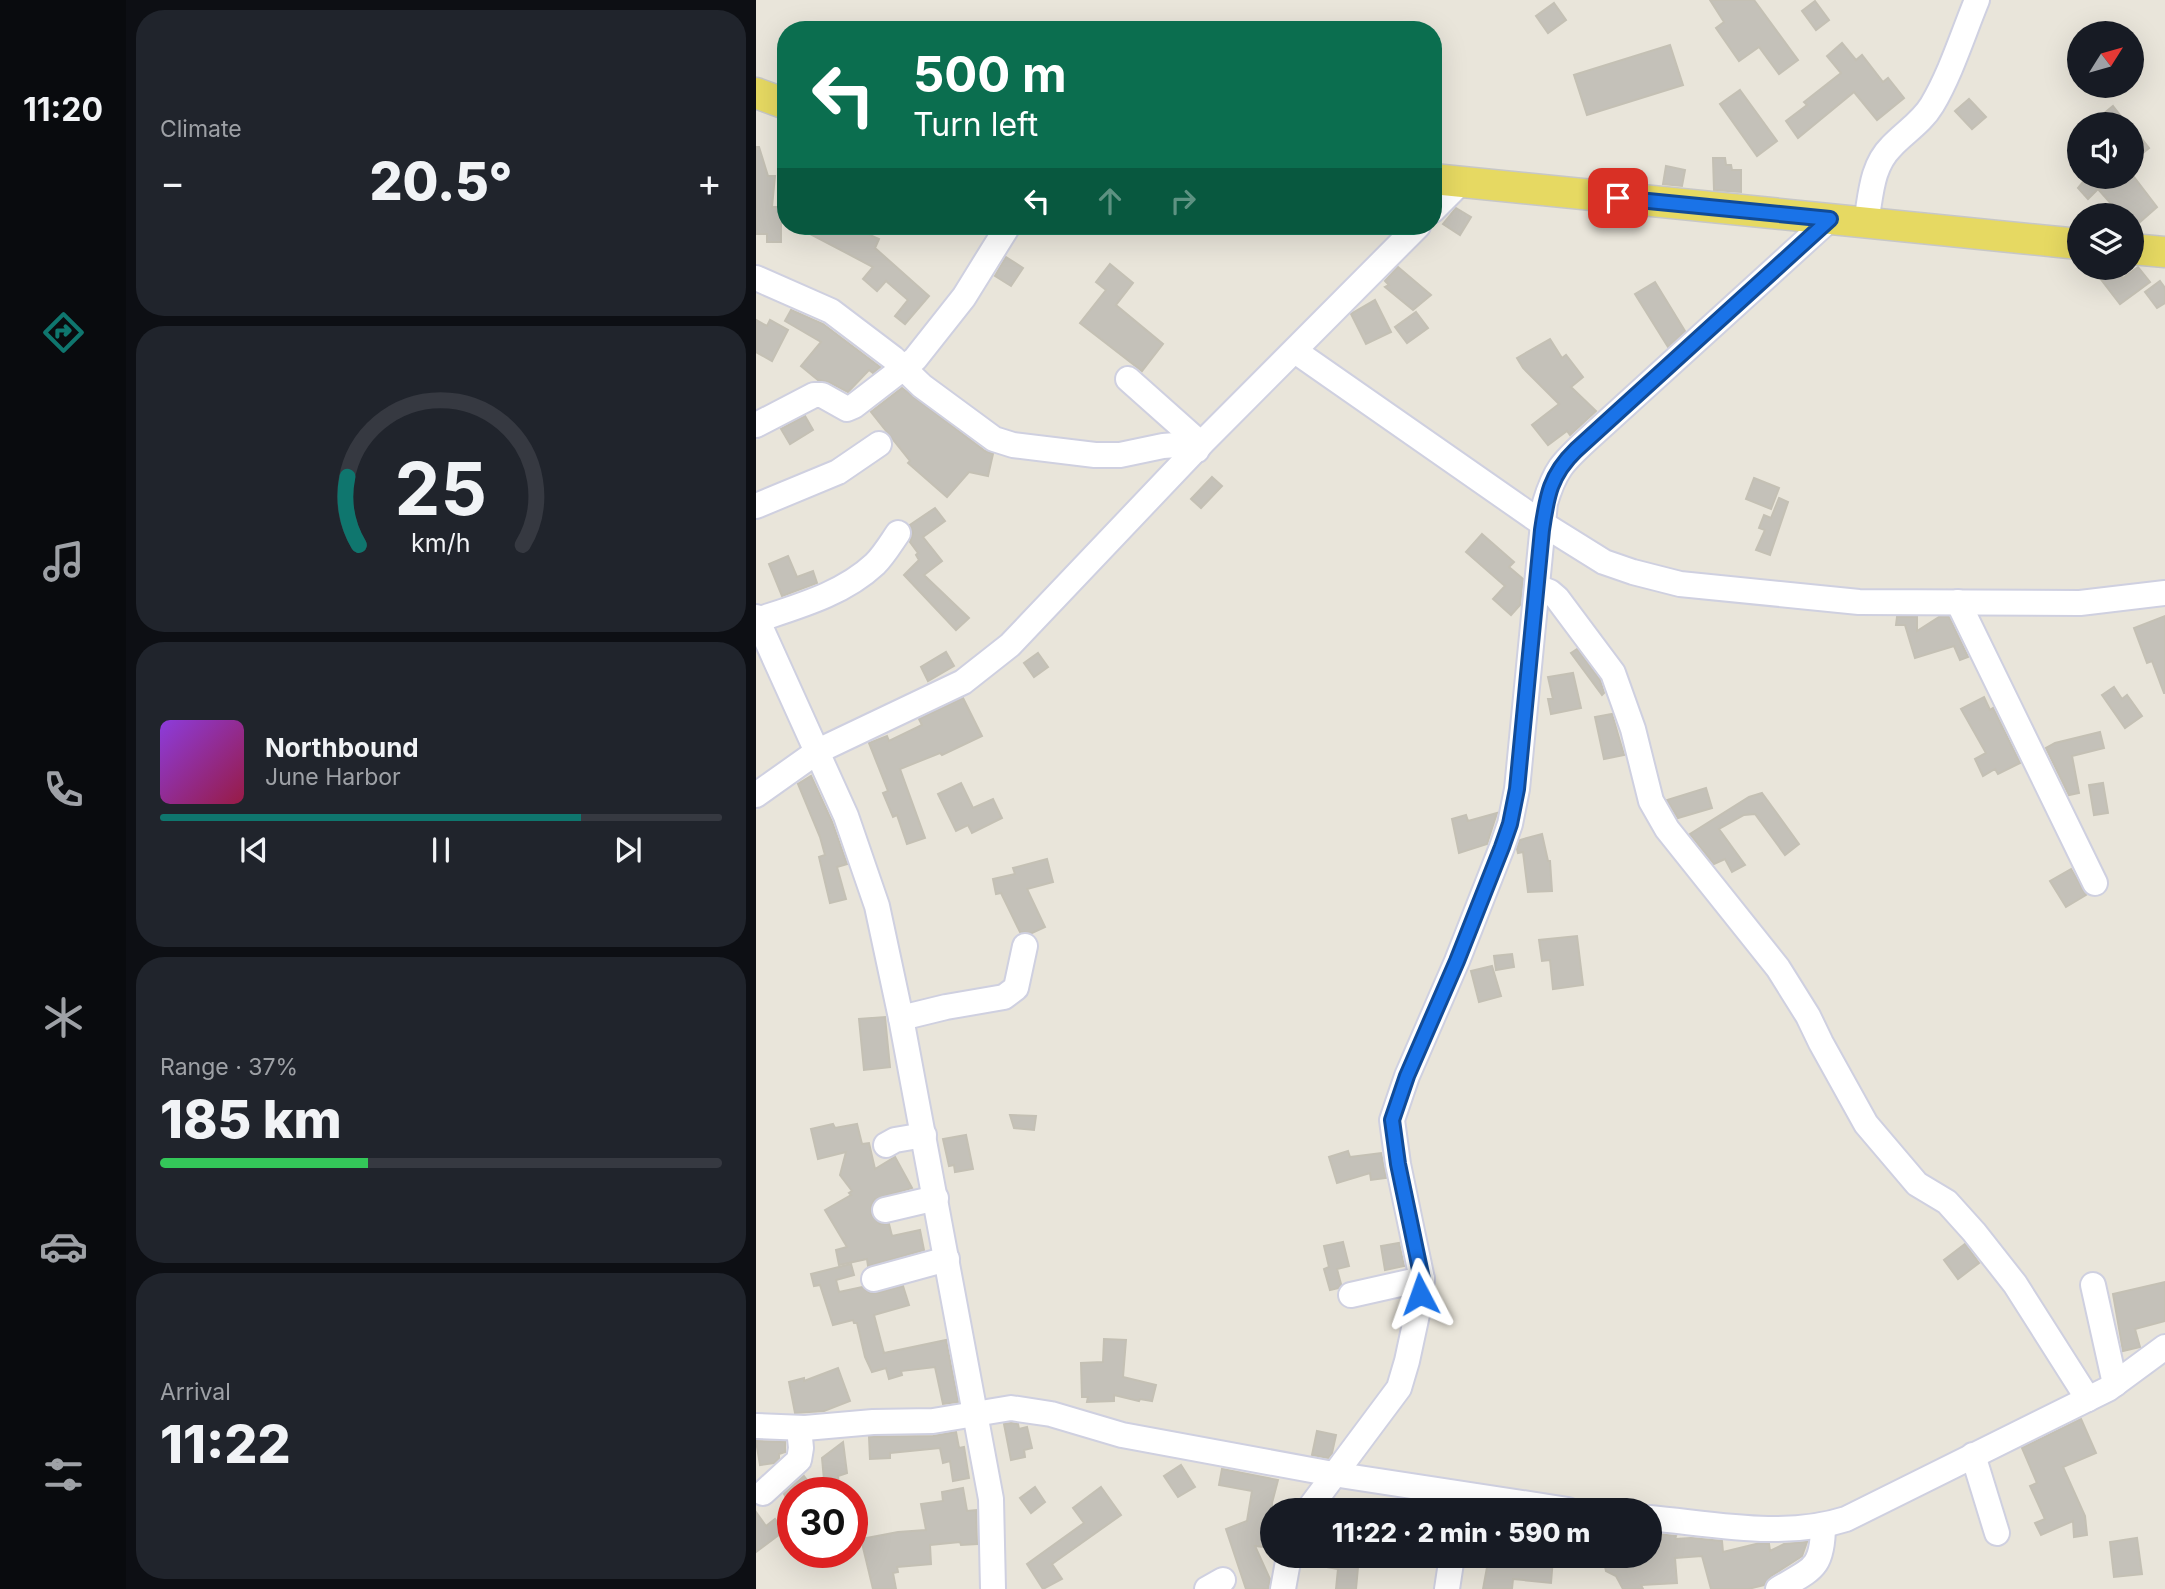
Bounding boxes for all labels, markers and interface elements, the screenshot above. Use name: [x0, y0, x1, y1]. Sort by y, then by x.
north arrow: [2067, 21, 2144, 98]
map controls: [2067, 21, 2144, 280]
text: 500 m: [913, 45, 1067, 104]
icon: left: [798, 49, 889, 140]
text: 11:20: [23, 90, 103, 129]
text: Turn left: [913, 105, 1038, 144]
button: sound: [2067, 112, 2144, 189]
text: Climate: [160, 115, 242, 143]
text: 20.5°: [369, 150, 513, 213]
text: −: [160, 159, 185, 205]
text: +: [697, 159, 722, 205]
pin: [1588, 168, 1648, 228]
icon: arrive: [1599, 179, 1637, 217]
icon: left: [1018, 182, 1056, 220]
icon: ahead: [1091, 182, 1129, 220]
icon: right: [1164, 182, 1202, 220]
button: layers: [2067, 203, 2144, 280]
icon: directions: [39, 308, 88, 357]
text: 25: [395, 444, 487, 533]
text: km/h: [411, 527, 471, 557]
icon: music: [39, 537, 88, 586]
text: Northbound: [265, 732, 419, 763]
text: June Harbor: [265, 763, 401, 791]
icon: phone: [39, 765, 88, 814]
icon: previous: [235, 831, 273, 869]
icon: pause: [422, 831, 460, 869]
icon: next: [609, 831, 647, 869]
icon: climate: [39, 993, 88, 1042]
text: Range · 37%: [160, 1053, 298, 1081]
text: 185 km: [160, 1088, 342, 1151]
icon: car: [39, 1222, 88, 1271]
position arrow: [1383, 1257, 1457, 1331]
text: Arrival: [160, 1378, 231, 1406]
text: 11:22: [160, 1413, 291, 1476]
icon: filters: [39, 1450, 88, 1499]
speed limit sign: 30: [777, 1477, 868, 1568]
text: 11:22 · 2 min · 590 m: [1332, 1517, 1590, 1548]

